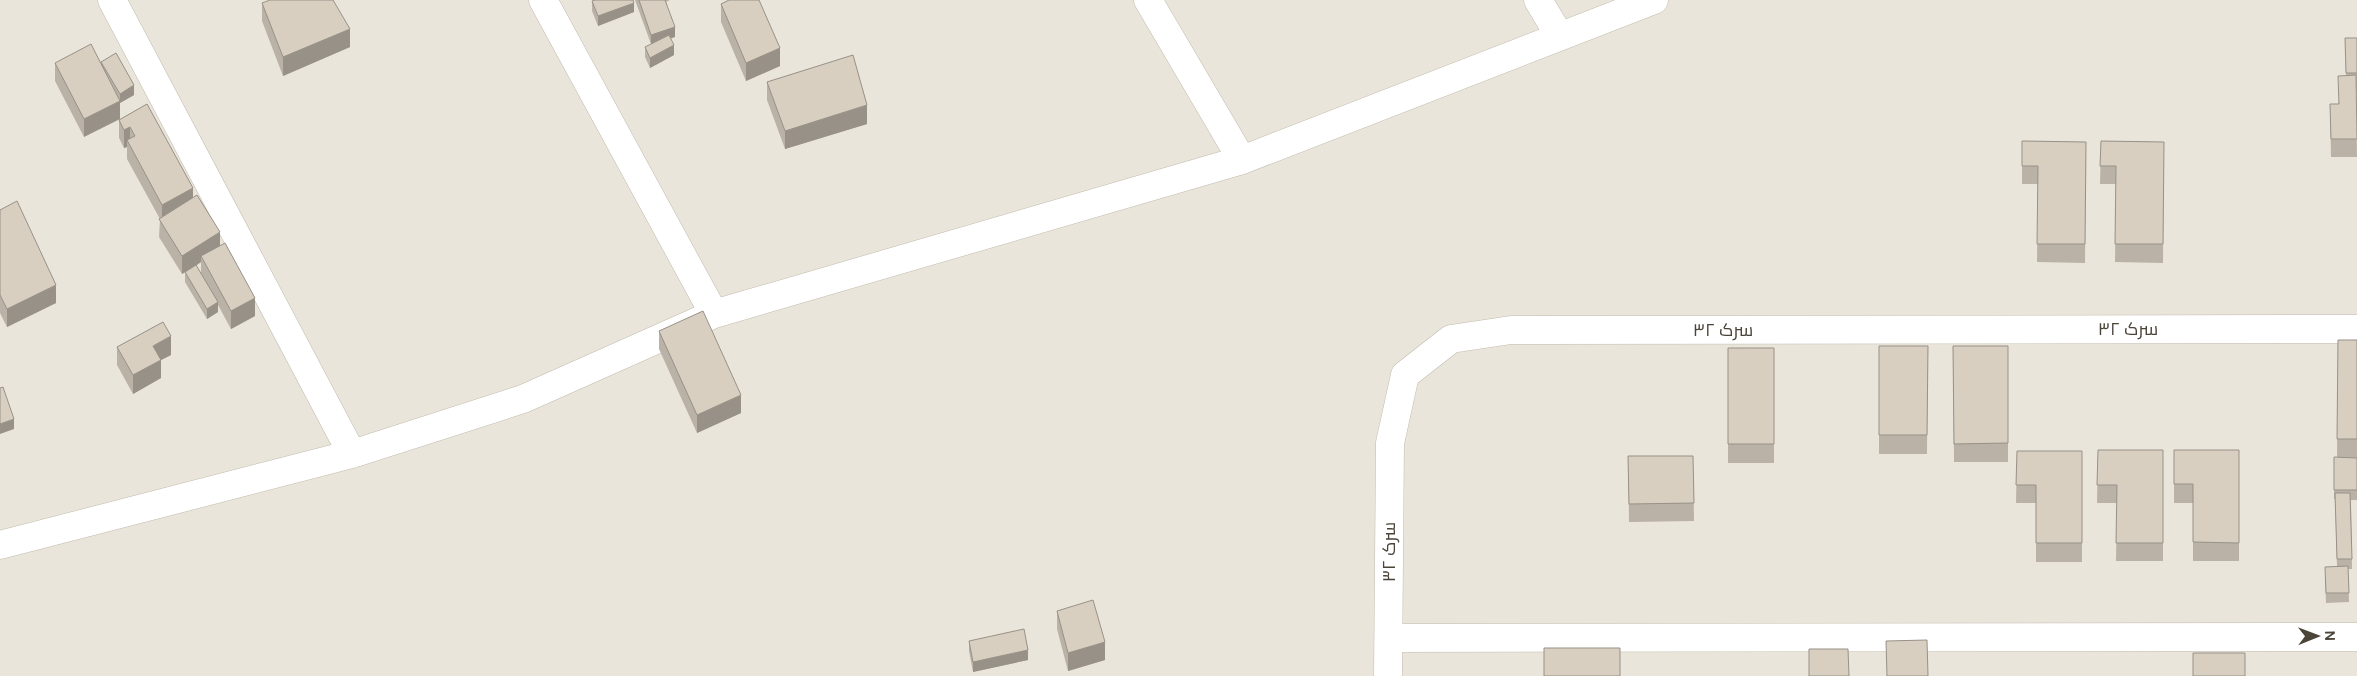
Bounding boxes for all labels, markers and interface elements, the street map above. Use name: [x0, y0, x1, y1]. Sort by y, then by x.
street label: سرک ۳۲: [2098, 317, 2158, 341]
street label: سرک ۳۲: [1693, 318, 1753, 342]
street label: سرک ۳۲: [1377, 522, 1401, 582]
north arrow: [2292, 611, 2342, 661]
text: N: [2321, 631, 2339, 641]

